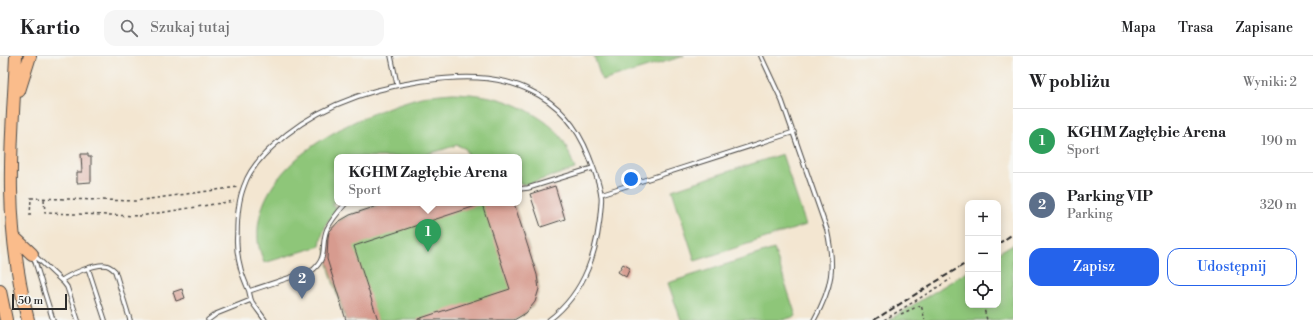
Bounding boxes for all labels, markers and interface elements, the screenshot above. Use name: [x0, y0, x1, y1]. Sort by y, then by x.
search box: [104, 10, 384, 46]
text: Kartio: [20, 16, 80, 40]
icon: search: [118, 17, 140, 39]
text: Szukaj tutaj: [150, 18, 230, 37]
text: Mapa: [1121, 19, 1156, 37]
text: Trasa: [1178, 19, 1213, 37]
text: Zapisane: [1235, 19, 1293, 37]
text: W pobliżu: [1029, 71, 1110, 93]
text: Wyniki: 2: [1243, 74, 1297, 90]
text: KGHM Zagłębie Arena: [1067, 123, 1226, 142]
text: 1: [1039, 133, 1045, 149]
text: 190 m: [1261, 133, 1297, 149]
text: Sport: [1067, 142, 1100, 158]
popup: [334, 154, 522, 206]
text: KGHM Zagłębie Arena: [348, 163, 508, 182]
your location: [621, 169, 641, 189]
text: Sport: [348, 182, 381, 198]
text: Parking VIP: [1067, 187, 1153, 206]
text: 2: [1038, 197, 1046, 213]
text: 320 m: [1260, 197, 1297, 213]
map controls: [965, 200, 1001, 308]
button: +: [965, 200, 1001, 236]
text: Parking: [1067, 206, 1113, 222]
pin: 1: [415, 219, 441, 252]
button: −: [965, 236, 1001, 272]
button: Zapisz: [1029, 248, 1159, 286]
button: Udostępnij: [1167, 248, 1297, 286]
pin: 2: [289, 266, 315, 299]
button: locate: [965, 272, 1001, 308]
scale bar: [12, 292, 67, 311]
text: 50 m: [18, 294, 43, 308]

